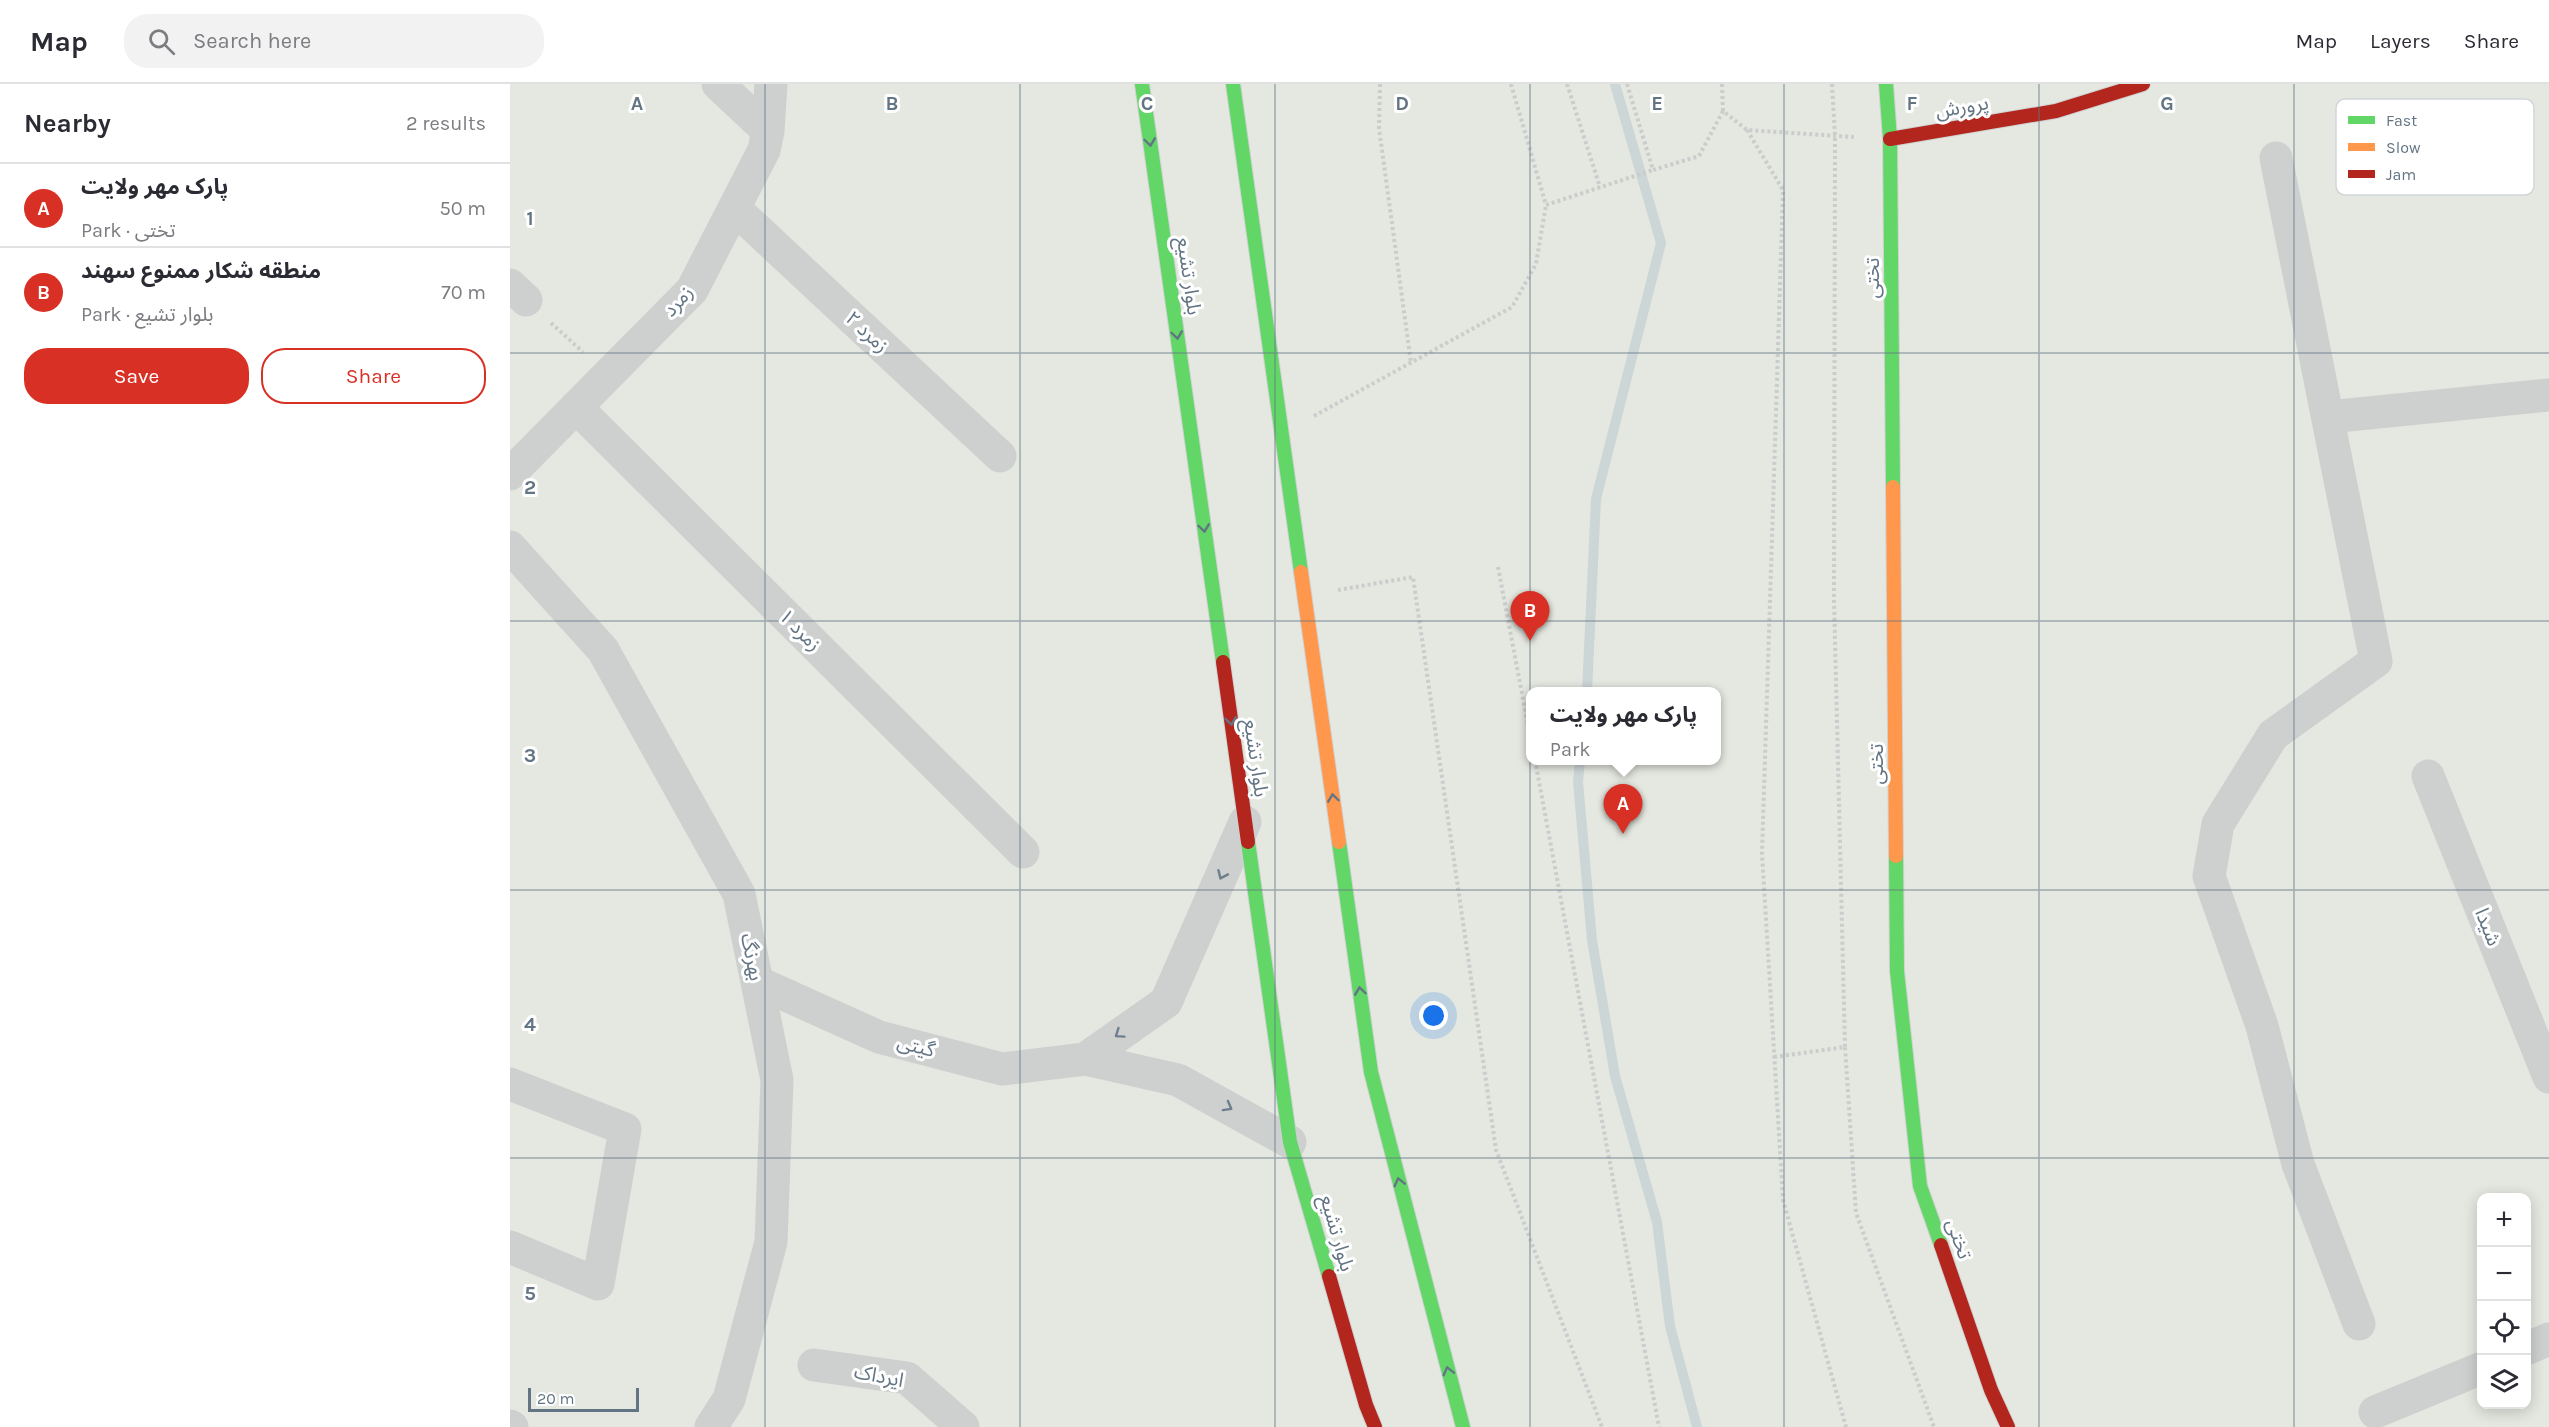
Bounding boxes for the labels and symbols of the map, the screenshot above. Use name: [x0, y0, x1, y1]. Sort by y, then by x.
street label: پرورش: [1934, 91, 1991, 124]
text: A: [631, 92, 644, 115]
text: B: [886, 92, 898, 115]
text: C: [1141, 92, 1153, 115]
text: D: [1395, 92, 1409, 115]
text: E: [1651, 92, 1663, 115]
text: F: [1907, 92, 1918, 115]
text: G: [2160, 92, 2174, 115]
legend: [2336, 99, 2534, 195]
text: Fast: [2386, 111, 2417, 130]
one-way arrow: [1144, 137, 1156, 147]
text: Slow: [2386, 138, 2421, 157]
text: Jam: [2386, 165, 2416, 184]
text: 1: [526, 207, 534, 230]
street label: بلوار تشیع: [1169, 235, 1206, 317]
street label: تختی: [1861, 257, 1884, 298]
street label: زمرد: [658, 281, 698, 321]
street label: زمرد ۲: [841, 307, 893, 357]
one-way arrow: [1171, 330, 1183, 340]
text: 2: [524, 476, 536, 499]
one-way arrow: [1198, 524, 1210, 533]
pin: B: [1510, 592, 1550, 641]
street label: زمرد ۱: [774, 604, 826, 656]
one-way arrow: [1225, 717, 1237, 726]
street label: بلوار تشیع: [1236, 717, 1273, 799]
street label: تختی: [1865, 743, 1888, 784]
text: 3: [524, 744, 536, 767]
pin: A: [1604, 784, 1642, 834]
one-way arrow: [1327, 793, 1339, 803]
one-way arrow: [1217, 869, 1229, 880]
street label: شیدا: [2470, 905, 2506, 949]
street label: بهرنگ: [736, 931, 768, 983]
one-way arrow: [1354, 987, 1366, 996]
your location: [1419, 1001, 1448, 1030]
text: 4: [524, 1013, 536, 1036]
one-way arrow: [1115, 1027, 1126, 1038]
street label: گیتی: [895, 1030, 938, 1062]
one-way arrow: [1221, 1100, 1232, 1111]
one-way arrow: [1394, 1177, 1407, 1187]
street label: بلوار تشیع: [1312, 1192, 1359, 1275]
street label: تختی: [1941, 1216, 1977, 1262]
text: 5: [524, 1282, 536, 1305]
street label: ایرداک: [852, 1360, 906, 1392]
one-way arrow: [1442, 1366, 1455, 1376]
scale bar: [528, 1385, 639, 1412]

